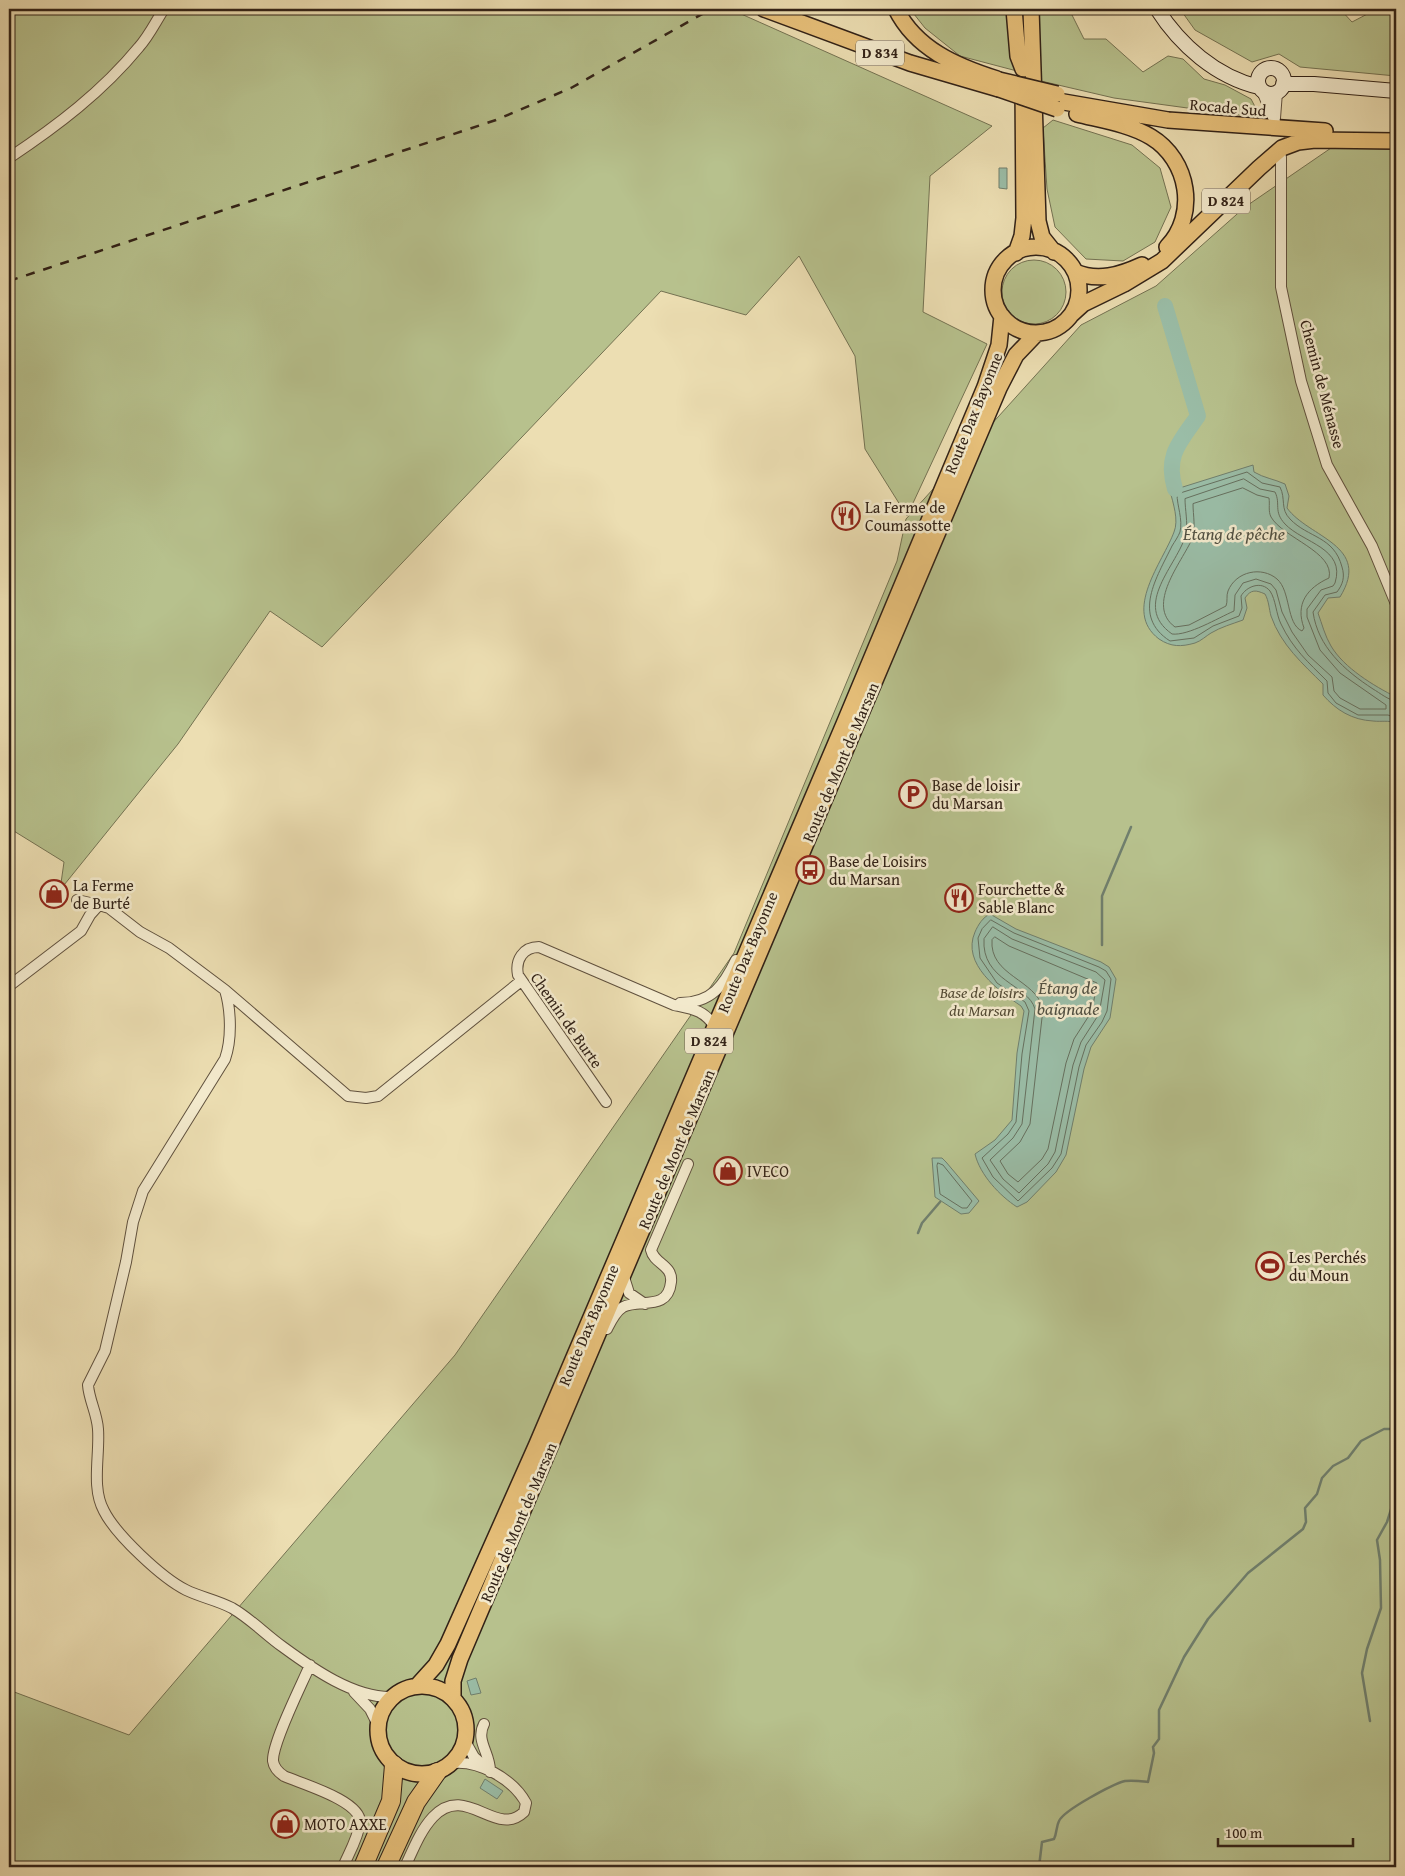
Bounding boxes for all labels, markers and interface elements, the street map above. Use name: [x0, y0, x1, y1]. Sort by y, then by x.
road number: D 834: [856, 40, 904, 66]
street label: Rocade Sud: [1189, 92, 1268, 122]
road number: D 824: [1202, 188, 1250, 214]
street label: Chemin de Ménasse: [1294, 317, 1352, 451]
street label: Route Dax Bayonne: [938, 348, 1008, 478]
place label: La Ferme de Coumassotte: [865, 495, 951, 537]
restaurant icon: La Ferme de Coumassotte: [831, 501, 861, 531]
water label: Étang de pêche: [1182, 520, 1285, 547]
street label: Route de Mont de Marsan: [795, 678, 885, 846]
place label: Base de loisir du Marsan: [932, 773, 1021, 815]
parking icon: Base de loisir du Marsan: [898, 779, 928, 809]
place label: Base de Loisirs du Marsan: [829, 849, 927, 891]
bus stop icon: Base de Loisirs du Marsan: [795, 855, 825, 885]
place label: La Ferme de Burté: [73, 873, 134, 915]
place label: Fourchette & Sable Blanc: [978, 877, 1065, 919]
shop icon: La Ferme de Burté: [39, 879, 69, 909]
restaurant icon: Fourchette & Sable Blanc: [944, 883, 974, 913]
street label: Route Dax Bayonne: [711, 888, 783, 1016]
street label: Chemin de Burte: [525, 967, 609, 1073]
water label: Étang de baignade: [1037, 974, 1099, 1022]
park label: Base de loisirs du Marsan: [939, 980, 1025, 1022]
road number: D 824: [685, 1028, 733, 1054]
street label: Route de Mont de Marsan: [631, 1065, 721, 1233]
shop icon: IVECO: [713, 1156, 743, 1186]
place label: IVECO: [747, 1159, 789, 1183]
place label: Les Perchés du Moun: [1289, 1245, 1366, 1287]
sports icon: Les Perchés du Moun: [1255, 1251, 1285, 1281]
street label: Route Dax Bayonne: [552, 1261, 624, 1389]
street label: Route de Mont de Marsan: [473, 1438, 563, 1606]
shop icon: MOTO AXXE: [270, 1809, 300, 1839]
place label: MOTO AXXE: [304, 1812, 387, 1836]
scale bar: [1218, 1816, 1352, 1848]
text: 100 m: [1225, 1822, 1263, 1843]

